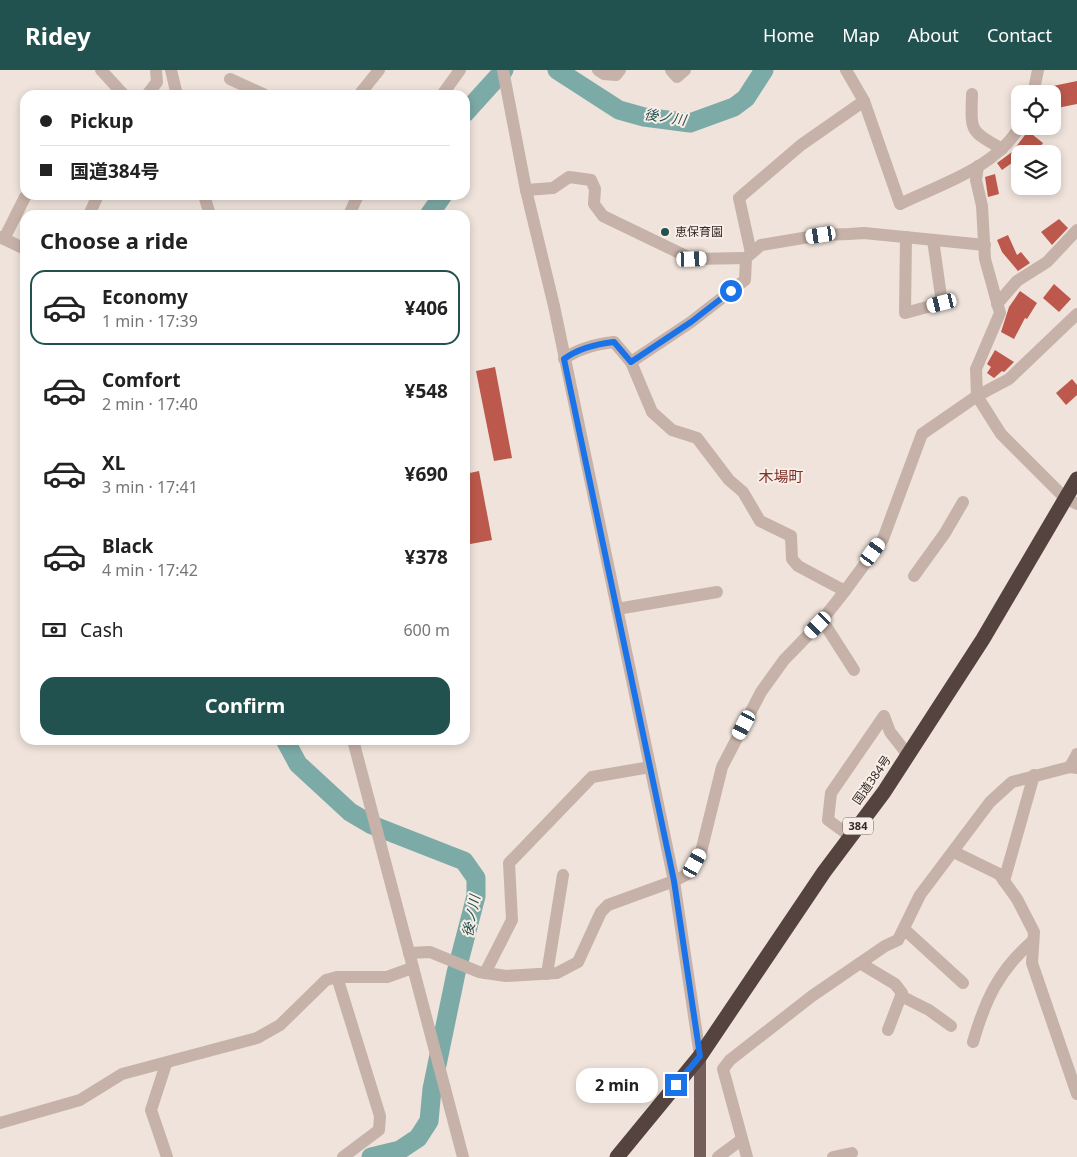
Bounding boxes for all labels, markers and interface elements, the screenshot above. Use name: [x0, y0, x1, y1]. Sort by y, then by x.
text: Ridey: [25, 19, 91, 52]
text: Home: [763, 23, 814, 47]
text: Map: [842, 23, 880, 47]
text: About: [908, 23, 959, 47]
text: Contact: [987, 23, 1052, 47]
map controls: [1011, 85, 1061, 195]
button: locate: [1011, 85, 1061, 135]
water label: 後ノ川: [643, 104, 689, 129]
text: Pickup: [70, 108, 133, 134]
button: layers: [1011, 145, 1061, 195]
text: 国道384号: [70, 158, 160, 184]
place label: 恵保育園: [675, 223, 723, 240]
text: Choose a ride: [40, 225, 188, 255]
car: [805, 225, 836, 245]
marker: 恵保育園: [659, 226, 671, 238]
car: [676, 251, 707, 267]
route start: [720, 280, 742, 302]
text: Economy: [102, 284, 188, 310]
icon: car: [42, 285, 87, 330]
car: [925, 292, 958, 314]
text: ¥406: [405, 295, 448, 321]
text: 1 min · 17:39: [102, 310, 198, 332]
text: Comfort: [102, 367, 181, 393]
icon: car: [42, 368, 87, 413]
text: ¥548: [405, 378, 448, 404]
text: 2 min · 17:40: [102, 393, 198, 415]
text: XL: [102, 450, 125, 476]
icon: car: [42, 451, 87, 496]
text: ¥690: [405, 461, 448, 487]
district label: 木場町: [758, 466, 804, 486]
text: 3 min · 17:41: [102, 476, 198, 498]
text: Black: [102, 533, 153, 559]
icon: car: [42, 534, 87, 579]
car: [858, 535, 887, 569]
text: ¥378: [405, 544, 448, 570]
text: 4 min · 17:42: [102, 559, 198, 581]
car: [802, 609, 833, 641]
icon: cash: [40, 616, 68, 644]
text: Cash: [80, 617, 124, 643]
text: 600 m: [403, 619, 450, 641]
button: Confirm: [40, 677, 450, 735]
car: [730, 708, 757, 742]
street label: 国道384号: [848, 752, 895, 808]
road number: 384: [843, 818, 873, 834]
car: [681, 846, 708, 880]
water label: 後ノ川: [457, 892, 484, 938]
callout: 2 min: [576, 1068, 658, 1102]
text: 2 min: [595, 1074, 639, 1096]
route end: [665, 1074, 687, 1096]

